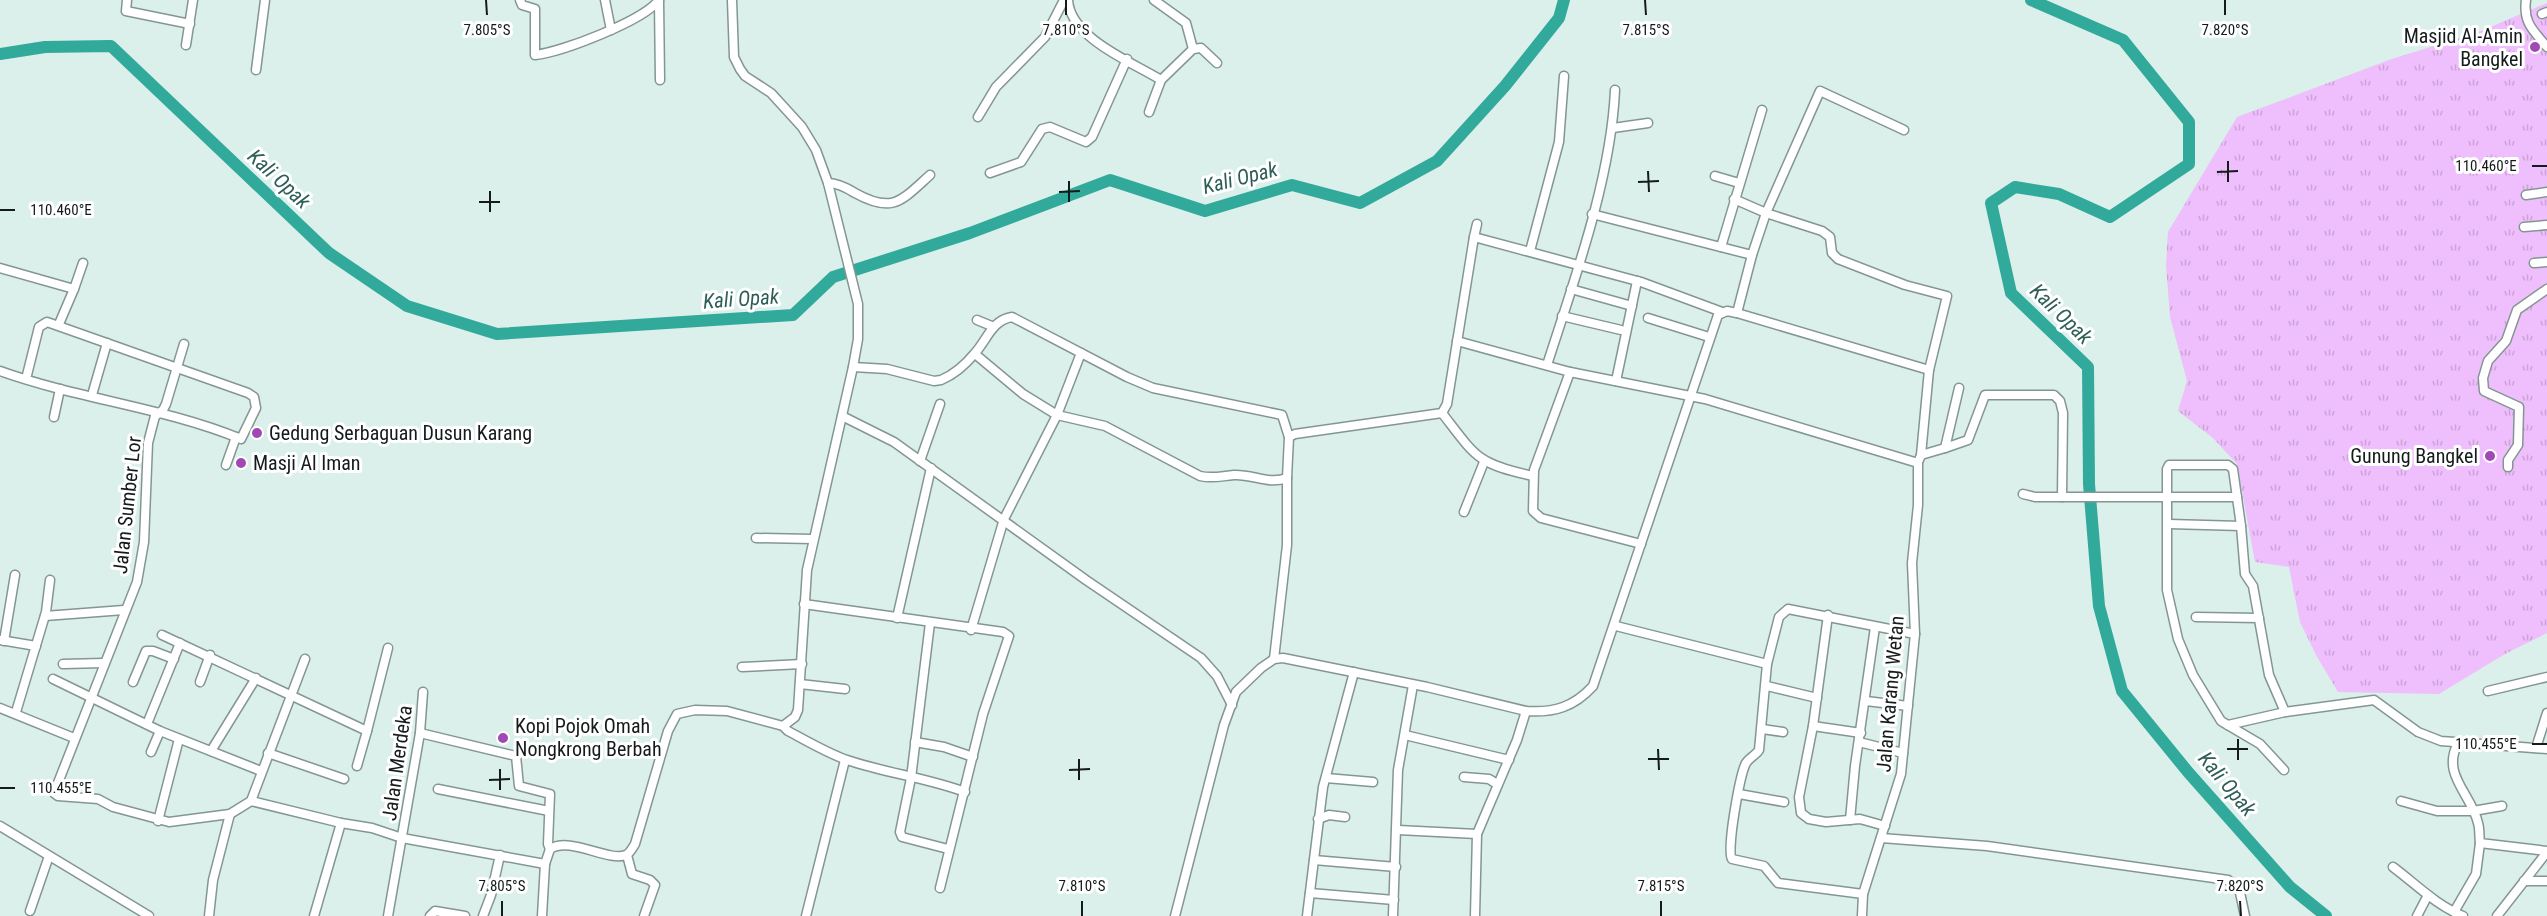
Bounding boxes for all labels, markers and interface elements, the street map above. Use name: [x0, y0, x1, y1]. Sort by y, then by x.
text: 7.805°S: [464, 21, 511, 39]
text: 7.810°S: [1043, 21, 1090, 39]
text: 7.815°S: [1623, 21, 1670, 39]
text: 7.820°S: [2202, 21, 2249, 39]
place label: Masjid Al-Amin Bangkel: [2404, 24, 2523, 71]
marker: Masjid Al-Amin Bangkel: [2528, 40, 2542, 54]
water label: Kali Opak: [243, 144, 316, 214]
water label: Kali Opak: [1200, 157, 1281, 199]
text: 110.460°E: [2455, 157, 2517, 175]
text: 110.460°E: [30, 201, 92, 219]
water label: Kali Opak: [2025, 279, 2097, 350]
water label: Kali Opak: [702, 284, 781, 314]
place label: Gedung Serbaguan Dusun Karang: [269, 421, 532, 445]
marker: Gedung Serbaguan Dusun Karang: [250, 426, 264, 440]
street label: Jalan Sumber Lor: [108, 435, 146, 575]
place label: Gunung Bangkel: [2350, 444, 2478, 468]
marker: Gunung Bangkel: [2483, 449, 2497, 463]
place label: Masji Al Iman: [253, 451, 361, 475]
marker: Masji Al Iman: [234, 456, 248, 470]
street label: Jalan Karang Wetan: [1871, 615, 1909, 773]
street label: Jalan Merdeka: [377, 704, 417, 822]
place label: Kopi Pojok Omah Nongkrong Berbah: [515, 714, 662, 761]
marker: Kopi Pojok Omah Nongkrong Berbah: [496, 731, 510, 745]
text: 110.455°E: [2455, 735, 2517, 753]
water label: Kali Opak: [2193, 747, 2261, 822]
text: 110.455°E: [30, 779, 92, 797]
text: 7.805°S: [479, 877, 526, 895]
text: 7.810°S: [1059, 877, 1106, 895]
text: 7.815°S: [1638, 877, 1685, 895]
text: 7.820°S: [2217, 877, 2264, 895]

